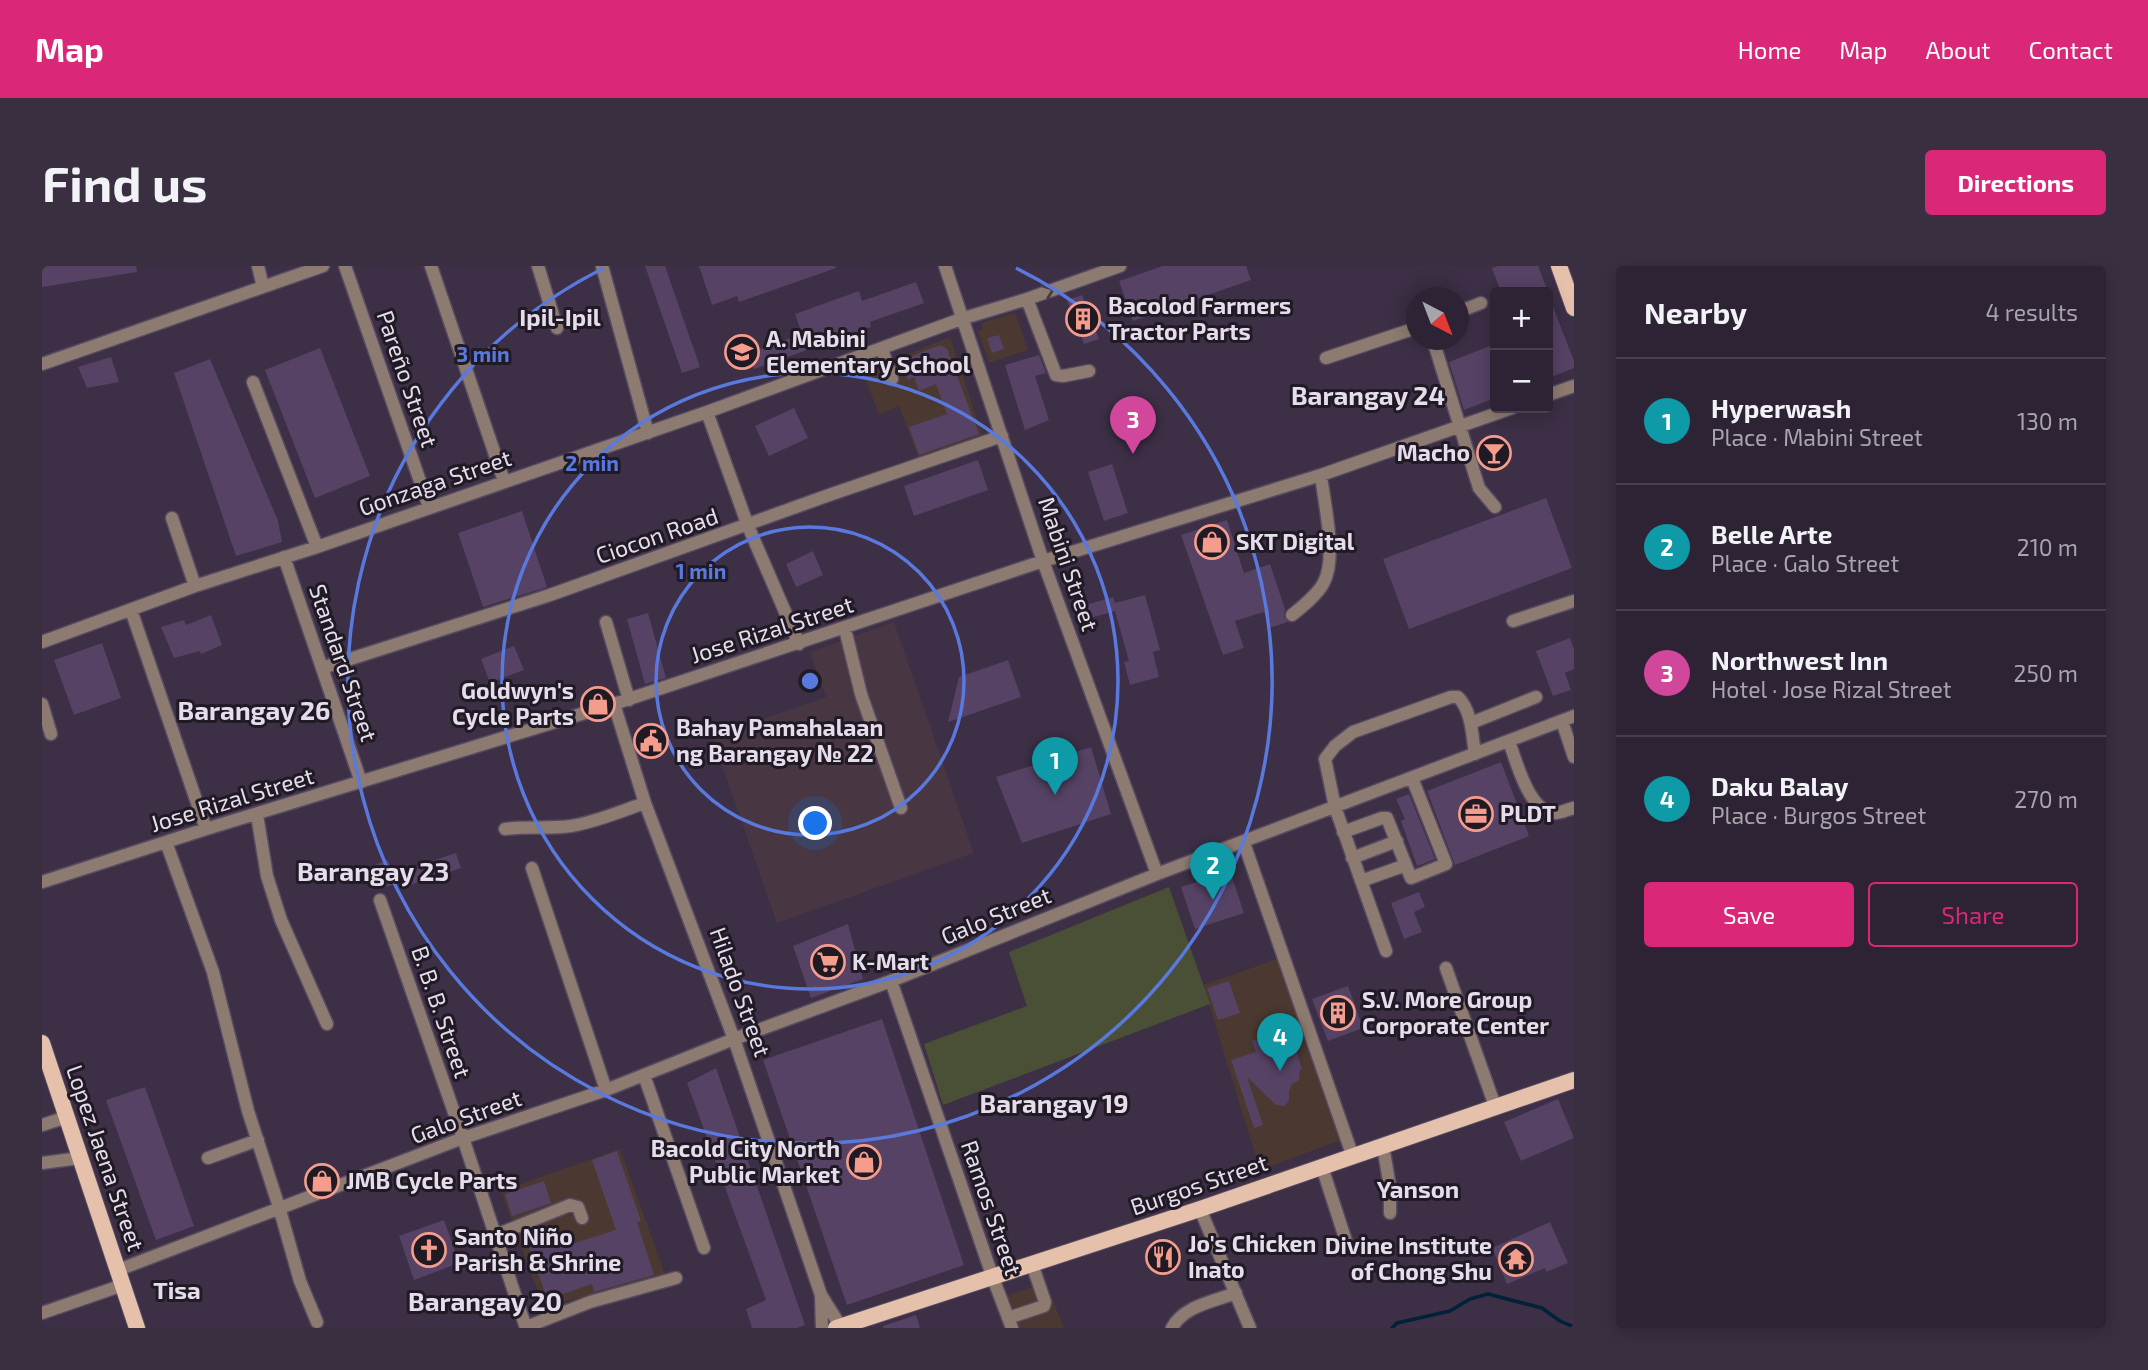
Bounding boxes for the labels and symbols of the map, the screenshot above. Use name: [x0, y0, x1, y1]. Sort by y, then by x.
one-way arrow: [1043, 285, 1055, 299]
north arrow: [1406, 287, 1469, 350]
place label: Bacolod Farmers Tractor Parts: [1108, 291, 1291, 345]
building icon: Bacolod Farmers Tractor Parts: [1064, 300, 1102, 338]
district label: Ipil-Ipil: [519, 302, 601, 331]
street label: Pareño Street: [371, 307, 445, 451]
place label: A. Mabini Elementary School: [766, 324, 971, 378]
school or university icon: A. Mabini Elementary School: [723, 333, 761, 371]
text: 3 min: [456, 341, 510, 366]
district label: Barangay 24: [1291, 379, 1445, 411]
pin: 3: [1110, 396, 1156, 454]
bar icon: Macho: [1475, 434, 1513, 472]
place label: Macho: [1397, 438, 1470, 466]
street label: Gonzaga Street: [355, 443, 515, 521]
text: 2 min: [565, 450, 619, 475]
street label: Mabini Street: [1033, 493, 1105, 635]
street label: Ciocon Road: [592, 501, 721, 569]
shop icon: SKT Digital: [1193, 523, 1231, 561]
place label: SKT Digital: [1236, 527, 1355, 555]
text: 1 min: [676, 558, 726, 583]
street label: Standard Street: [304, 580, 384, 745]
street label: Jose Rizal Street: [687, 589, 857, 669]
centre of rings: [798, 669, 822, 693]
place label: Goldwyn's Cycle Parts: [452, 676, 574, 730]
shop icon: Goldwyn's Cycle Parts: [579, 685, 617, 723]
district label: Barangay 26: [178, 694, 330, 726]
place label: Bahay Pamahalaan ng Barangay № 22: [676, 713, 883, 767]
public building icon: Bahay Pamahalaan ng Barangay № 22: [632, 722, 670, 760]
pin: 1: [1032, 737, 1078, 795]
street label: Jose Rizal Street: [147, 761, 317, 837]
office icon: PLDT: [1457, 795, 1495, 833]
place label: PLDT: [1500, 799, 1556, 827]
your location: [798, 806, 832, 840]
pin: 2: [1190, 842, 1236, 900]
district label: Barangay 23: [297, 855, 449, 887]
street label: Galo Street: [937, 880, 1055, 950]
street label: Hilado Street: [705, 923, 777, 1060]
street label: B. B. B. Street: [406, 942, 478, 1082]
supermarket icon: K-Mart: [809, 943, 847, 981]
place label: K-Mart: [852, 947, 929, 975]
place label: S.V. More Group Corporate Center: [1362, 985, 1549, 1039]
building icon: S.V. More Group Corporate Center: [1319, 994, 1357, 1032]
pin: 4: [1257, 1013, 1303, 1071]
street label: Lopez Jaena Street: [61, 1061, 151, 1255]
street label: Galo Street: [406, 1083, 525, 1149]
district label: Barangay 19: [980, 1087, 1128, 1119]
place label: Bacold City North Public Market: [651, 1134, 840, 1188]
street label: Ramos Street: [956, 1137, 1028, 1279]
shop icon: Bacold City North Public Market: [845, 1143, 883, 1181]
street label: Burgos Street: [1126, 1147, 1271, 1221]
shop icon: JMB Cycle Parts: [303, 1162, 341, 1200]
place label: JMB Cycle Parts: [346, 1166, 517, 1194]
district label: Yanson: [1377, 1174, 1459, 1203]
place label: Santo Niño Parish & Shrine: [454, 1222, 621, 1276]
place label: Jo's Chicken Inato: [1188, 1229, 1316, 1283]
church icon: Santo Niño Parish & Shrine: [410, 1231, 448, 1269]
place label: Divine Institute of Chong Shu: [1325, 1231, 1492, 1285]
restaurant icon: Jo's Chicken Inato: [1144, 1238, 1182, 1276]
temple icon: Divine Institute of Chong Shu: [1497, 1240, 1535, 1278]
district label: Tisa: [153, 1275, 201, 1304]
district label: Barangay 20: [408, 1285, 562, 1317]

